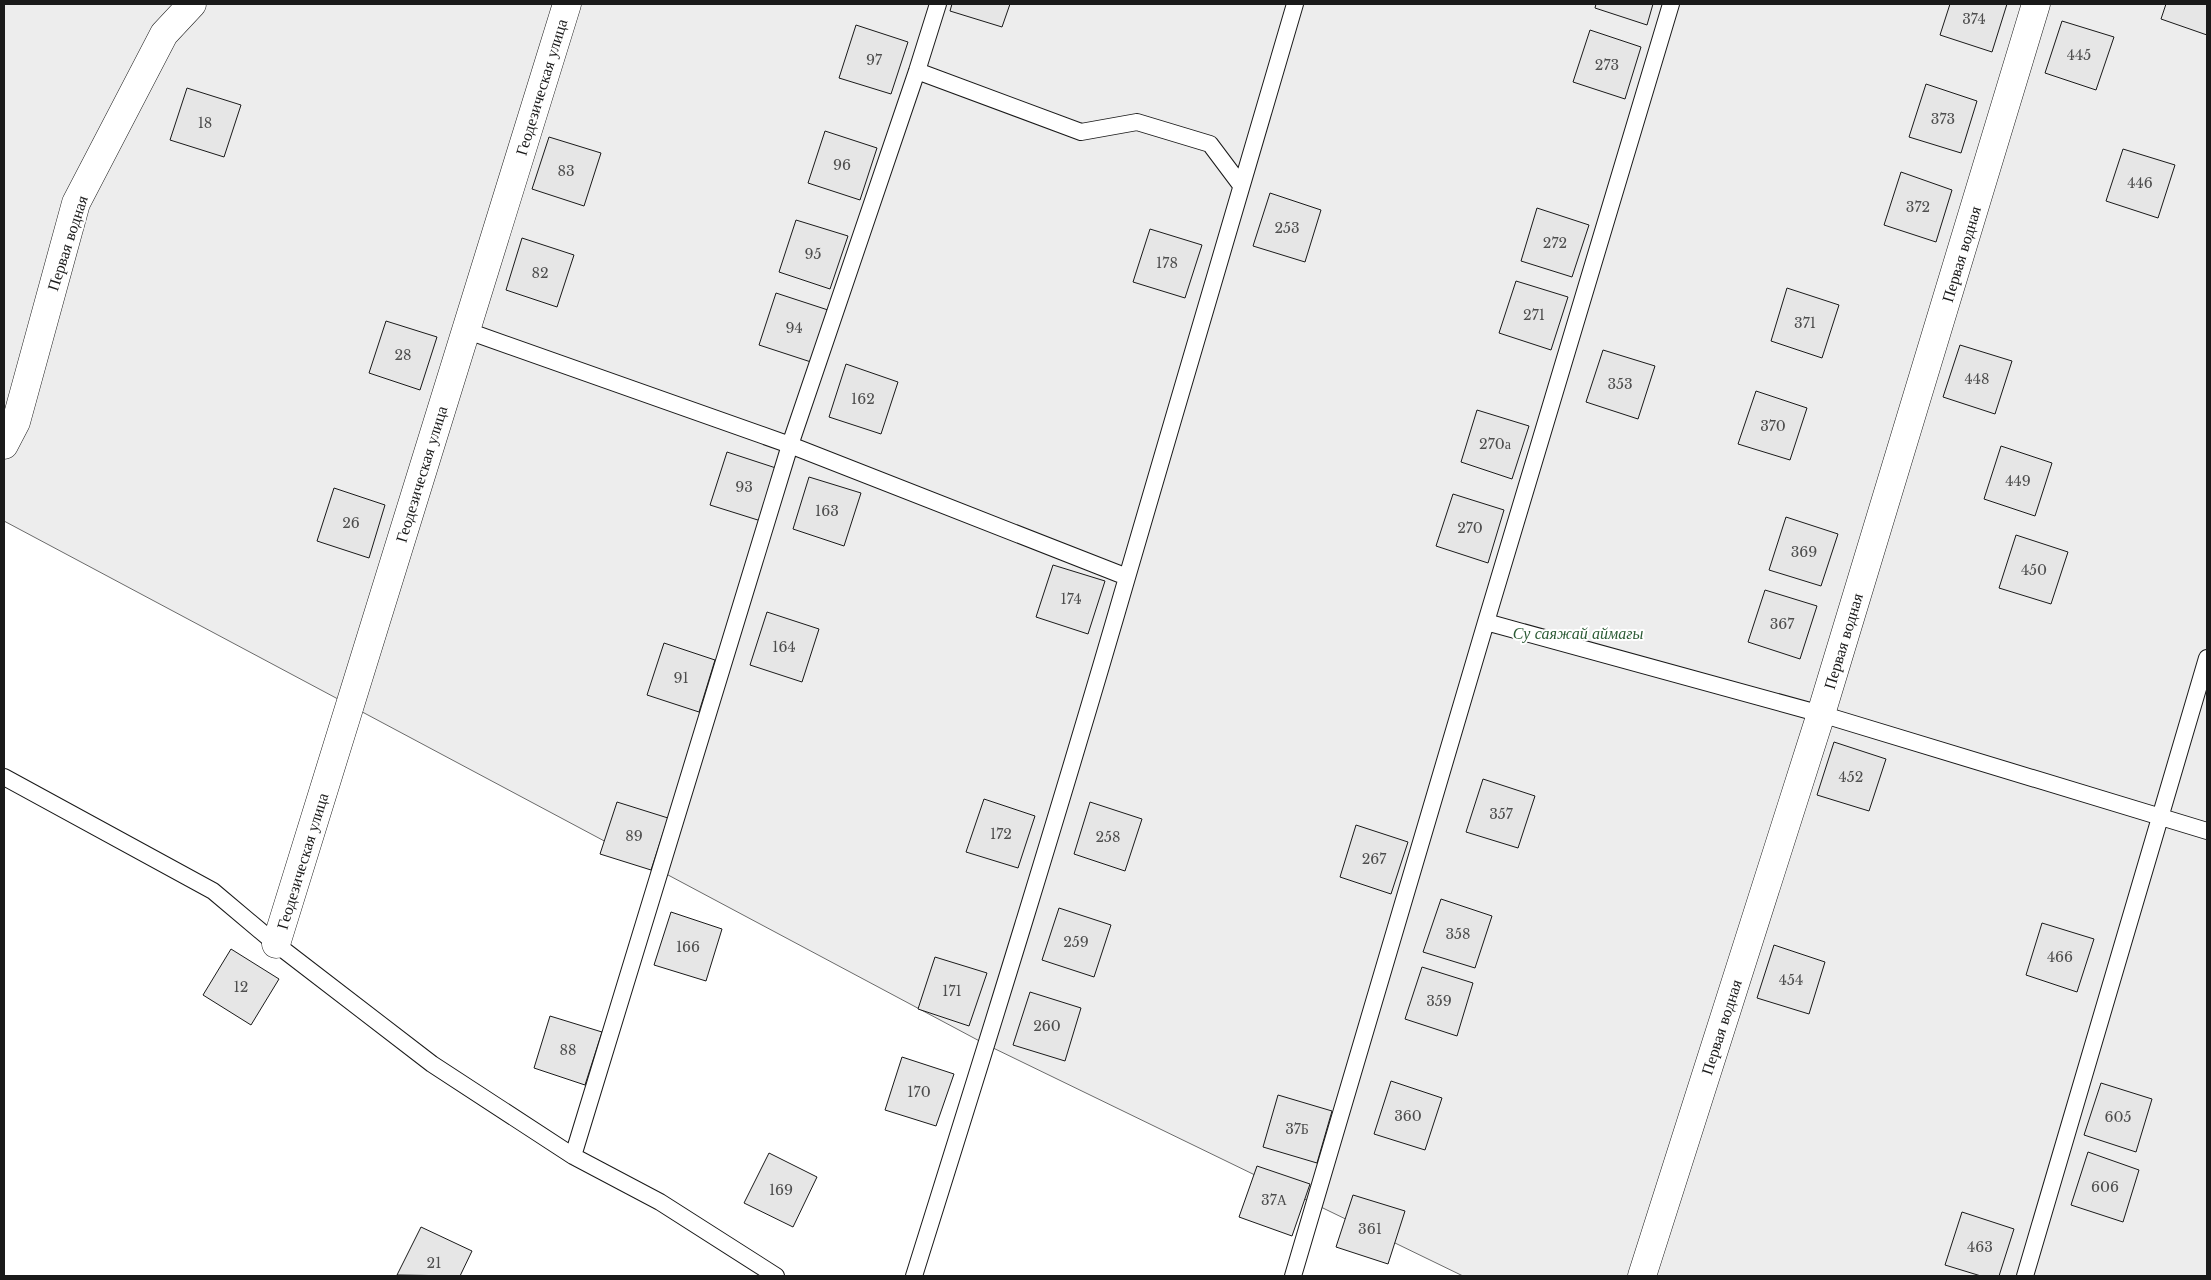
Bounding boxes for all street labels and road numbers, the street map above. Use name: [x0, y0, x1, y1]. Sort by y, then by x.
street label: Геодезическая улица: [511, 16, 571, 158]
street label: Первая водная: [42, 192, 92, 293]
street label: Первая водная: [1937, 203, 1985, 304]
street label: Геодезическая улица: [391, 403, 451, 545]
street label: Первая водная: [1819, 590, 1867, 691]
street label: Геодезическая улица: [272, 790, 332, 932]
street label: Первая водная: [1696, 976, 1746, 1077]

